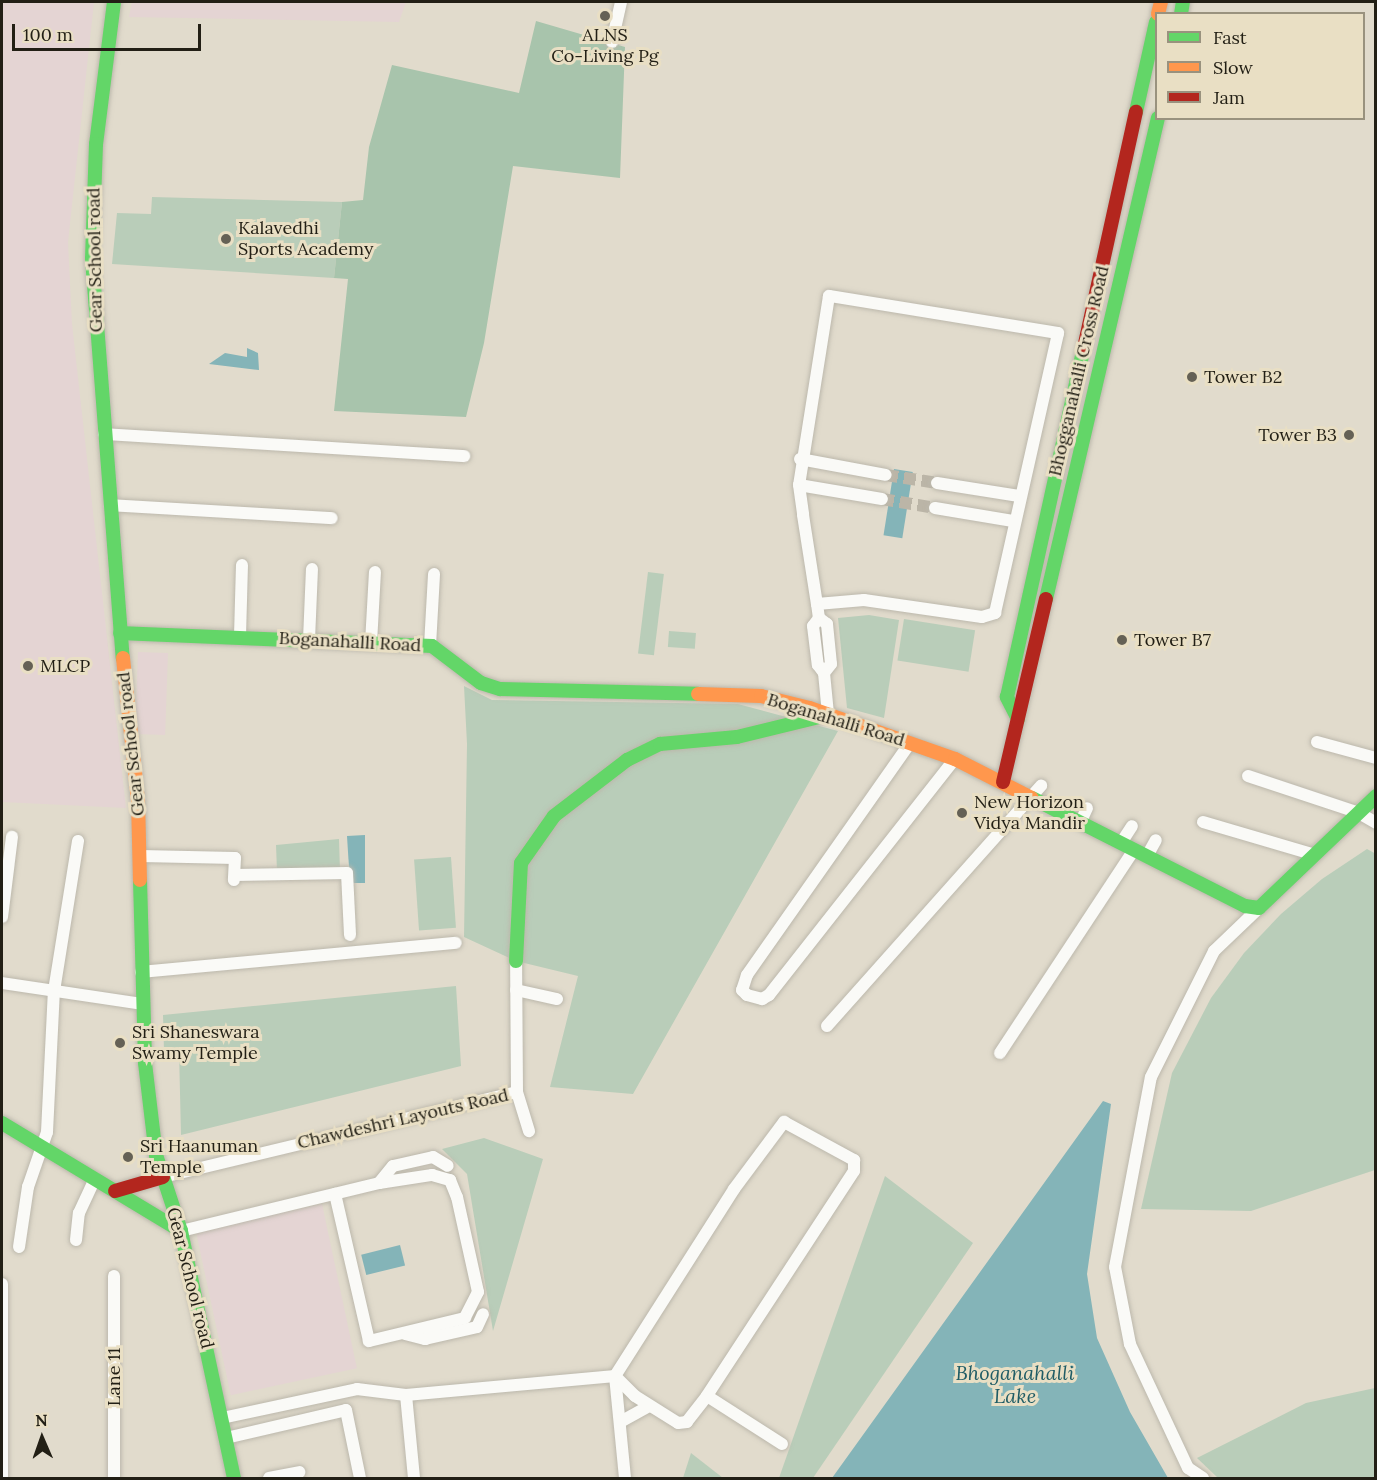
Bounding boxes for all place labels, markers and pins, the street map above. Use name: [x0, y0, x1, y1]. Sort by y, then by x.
marker: ALNS Co-Living Pg: [598, 9, 612, 23]
place label: ALNS Co-Living Pg: [551, 25, 659, 68]
place label: Kalavedhi Sports Academy: [238, 218, 373, 260]
marker: Kalavedhi Sports Academy: [219, 232, 233, 246]
place label: Tower B2: [1204, 366, 1282, 388]
marker: Tower B2: [1185, 370, 1199, 384]
place label: Tower B3: [1258, 424, 1337, 446]
marker: Tower B3: [1342, 428, 1356, 442]
place label: Tower B7: [1134, 629, 1211, 651]
marker: Tower B7: [1115, 633, 1129, 647]
place label: MLCP: [40, 655, 90, 677]
marker: MLCP: [21, 659, 35, 673]
place label: New Horizon Vidya Mandir: [974, 792, 1085, 834]
marker: New Horizon Vidya Mandir: [955, 806, 969, 820]
place label: Sri Shaneswara Swamy Temple: [132, 1022, 259, 1064]
marker: Sri Shaneswara Swamy Temple: [113, 1036, 127, 1050]
place label: Sri Haanuman Temple: [140, 1136, 258, 1178]
marker: Sri Haanuman Temple: [121, 1150, 135, 1164]

